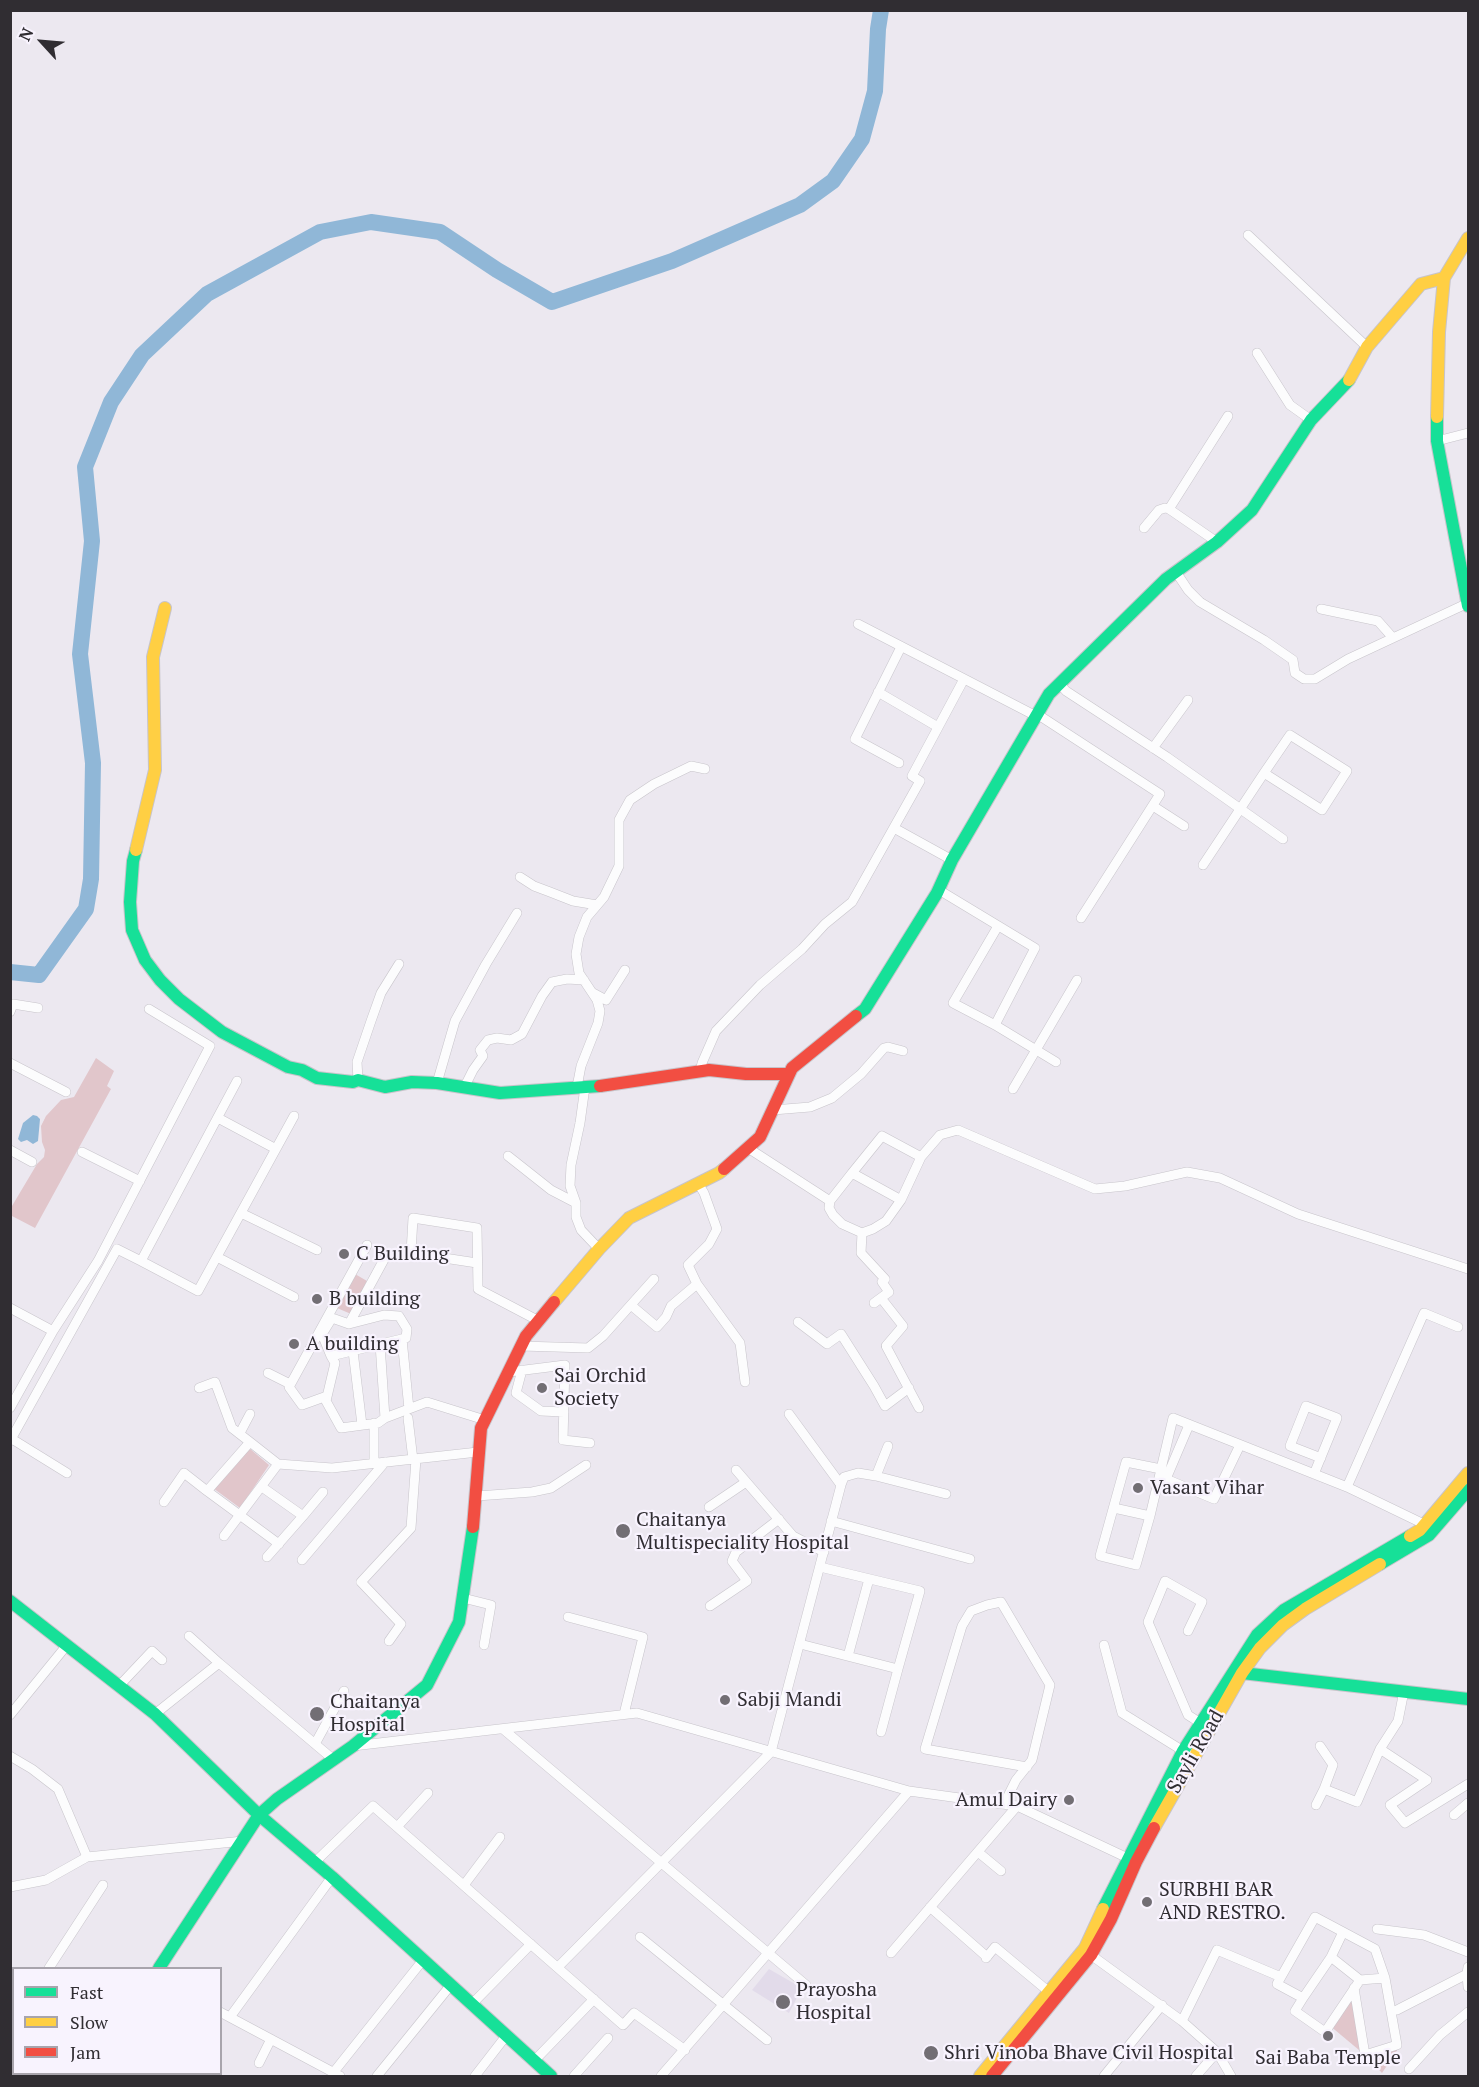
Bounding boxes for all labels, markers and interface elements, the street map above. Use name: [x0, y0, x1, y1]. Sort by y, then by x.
north arrow: [12, 12, 72, 72]
text: N: [13, 24, 38, 44]
place label: C Building: [356, 1242, 449, 1266]
marker: C Building: [337, 1247, 351, 1261]
place label: B building: [329, 1287, 420, 1311]
marker: B building: [310, 1292, 324, 1306]
place label: A building: [306, 1332, 398, 1356]
marker: A building: [287, 1337, 301, 1351]
place label: Sai Orchid Society: [554, 1364, 646, 1411]
marker: Sai Orchid Society: [535, 1381, 549, 1395]
place label: Vasant Vihar: [1150, 1476, 1264, 1500]
marker: Vasant Vihar: [1131, 1481, 1145, 1495]
place label: Chaitanya Multispeciality Hospital: [636, 1508, 849, 1555]
marker: Chaitanya Multispeciality Hospital: [614, 1522, 632, 1540]
place label: Sabji Mandi: [737, 1688, 842, 1712]
place label: Chaitanya Hospital: [330, 1690, 420, 1737]
marker: Sabji Mandi: [718, 1693, 732, 1707]
marker: Chaitanya Hospital: [308, 1705, 326, 1723]
street label: Sayli Road: [1162, 1706, 1230, 1798]
place label: Amul Dairy: [955, 1788, 1057, 1812]
marker: Amul Dairy: [1062, 1793, 1076, 1807]
place label: SURBHI BAR AND RESTRO.: [1159, 1878, 1286, 1925]
marker: SURBHI BAR AND RESTRO.: [1140, 1895, 1154, 1909]
legend: [12, 1967, 222, 2075]
place label: Prayosha Hospital: [796, 1978, 877, 2025]
text: Fast: [70, 1980, 103, 2004]
marker: Prayosha Hospital: [774, 1993, 792, 2011]
text: Slow: [70, 2010, 108, 2034]
marker: Sai Baba Temple: [1321, 2029, 1335, 2043]
text: Jam: [70, 2040, 101, 2064]
place label: Shri Vinoba Bhave Civil Hospital: [944, 2041, 1233, 2065]
marker: Shri Vinoba Bhave Civil Hospital: [922, 2044, 940, 2062]
place label: Sai Baba Temple: [1255, 2046, 1401, 2070]

